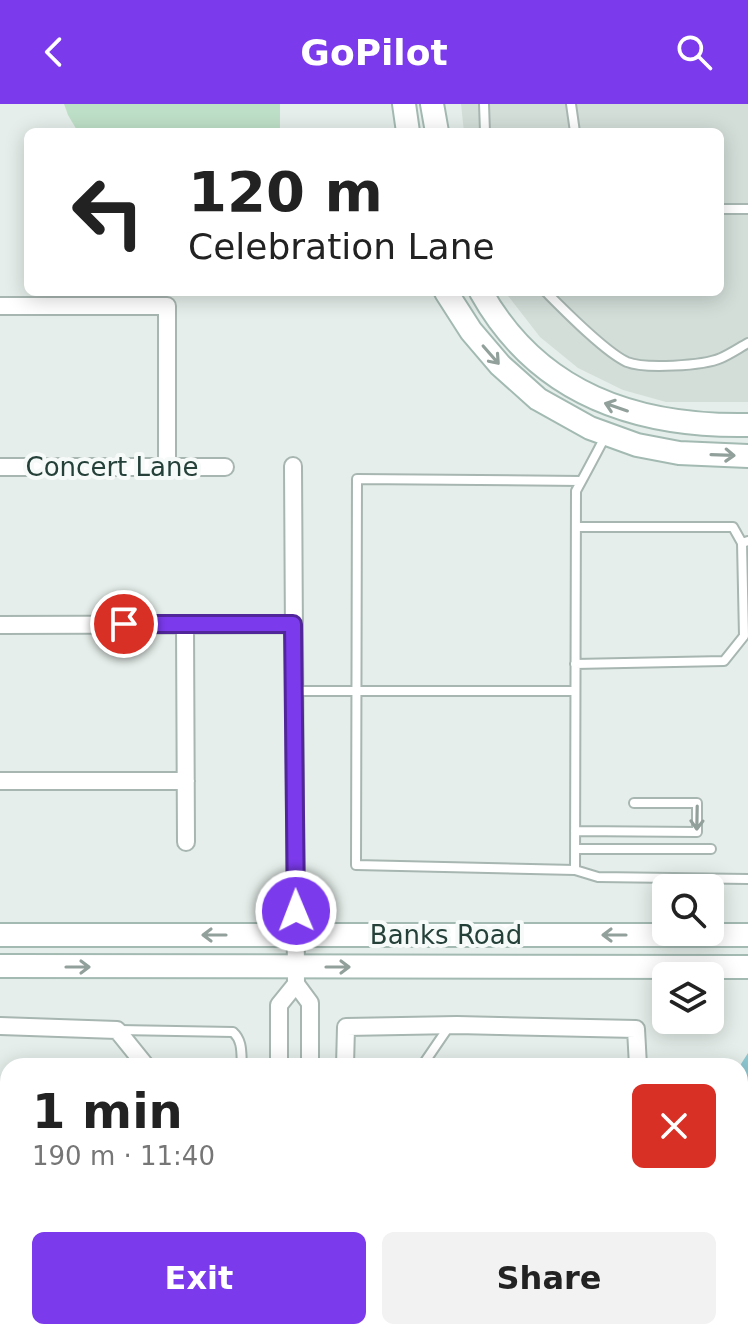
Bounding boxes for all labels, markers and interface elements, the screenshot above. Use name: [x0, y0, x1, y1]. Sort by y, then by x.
icon: back: [32, 30, 76, 74]
icon: search: [672, 30, 716, 74]
text: GoPilot: [300, 32, 448, 73]
text: 120 m: [188, 159, 383, 224]
icon: left: [56, 160, 160, 264]
text: Celebration Lane: [188, 226, 495, 267]
one-way arrow: [482, 345, 500, 365]
one-way arrow: [604, 399, 629, 413]
one-way arrow: [709, 448, 736, 463]
street label: Concert Lane: [26, 452, 198, 482]
pin: [90, 590, 158, 658]
icon: arrive: [102, 602, 146, 646]
one-way arrow: [689, 804, 705, 831]
position arrow: [254, 869, 338, 953]
map controls: [652, 874, 724, 1034]
button: search: [652, 874, 724, 946]
street label: Banks Road: [370, 920, 522, 950]
one-way arrow: [201, 927, 228, 943]
one-way arrow: [601, 927, 628, 943]
one-way arrow: [64, 959, 91, 974]
one-way arrow: [324, 959, 351, 975]
button: layers: [652, 962, 724, 1034]
text: 1 min: [32, 1083, 183, 1139]
button: close: [632, 1084, 716, 1168]
text: 190 m · 11:40: [32, 1141, 215, 1171]
button: Exit: [32, 1232, 366, 1324]
button: Share: [382, 1232, 716, 1324]

